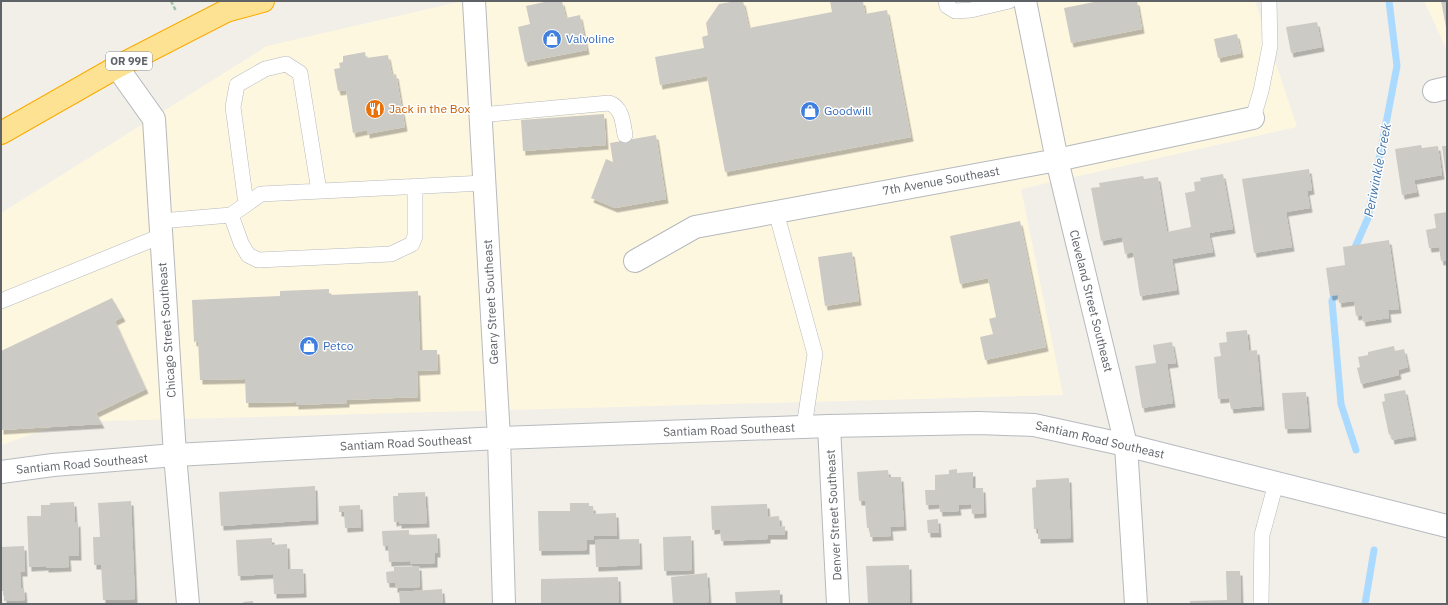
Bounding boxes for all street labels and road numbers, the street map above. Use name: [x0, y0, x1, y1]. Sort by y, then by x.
road number: OR 99E: [106, 52, 152, 70]
street label: 7th Avenue Southeast: [881, 163, 1001, 198]
street label: Cleveland Street Southeast: [1067, 228, 1116, 374]
street label: Geary Street Southeast: [480, 239, 501, 365]
street label: Chicago Street Southeast: [154, 262, 179, 398]
street label: Santiam Road Southeast: [1034, 417, 1166, 462]
street label: Santiam Road Southeast: [663, 420, 795, 439]
street label: Santiam Road Southeast: [340, 432, 472, 453]
street label: Denver Street Southeast: [823, 449, 844, 581]
street label: Santiam Road Southeast: [16, 450, 148, 477]

